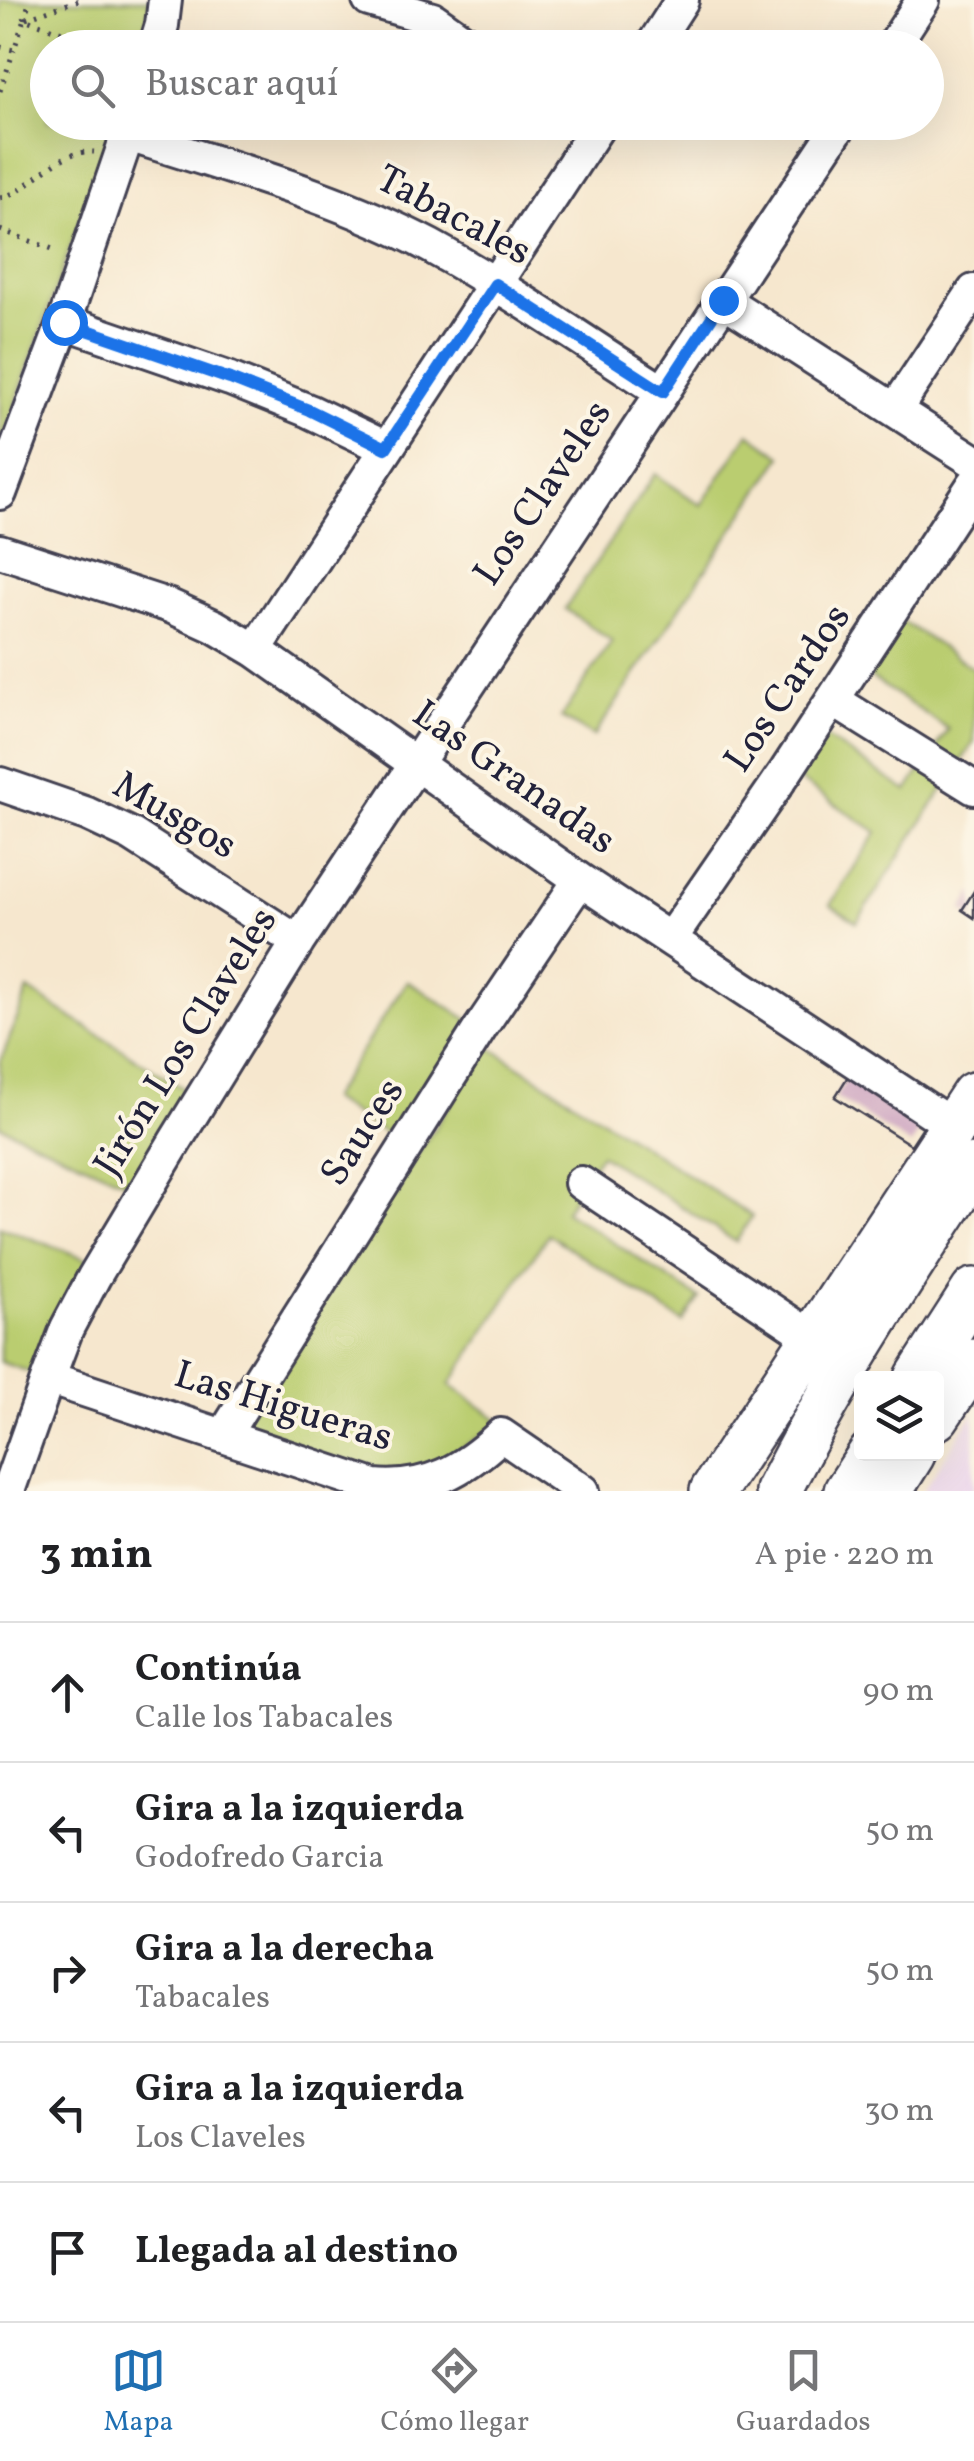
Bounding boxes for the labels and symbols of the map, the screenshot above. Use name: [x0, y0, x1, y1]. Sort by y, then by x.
street label: Tabacales: [365, 153, 541, 281]
route end: [701, 278, 747, 324]
route start: [42, 300, 88, 346]
street label: Los Claveles: [461, 390, 627, 598]
street label: Los Cardos: [712, 594, 866, 784]
street label: Las Granadas: [400, 688, 626, 870]
street label: Musgos: [102, 759, 246, 875]
street label: Jirón Los Claveles: [82, 897, 292, 1189]
street label: Sauces: [308, 1068, 420, 1198]
street label: Las Higueras: [167, 1348, 399, 1468]

